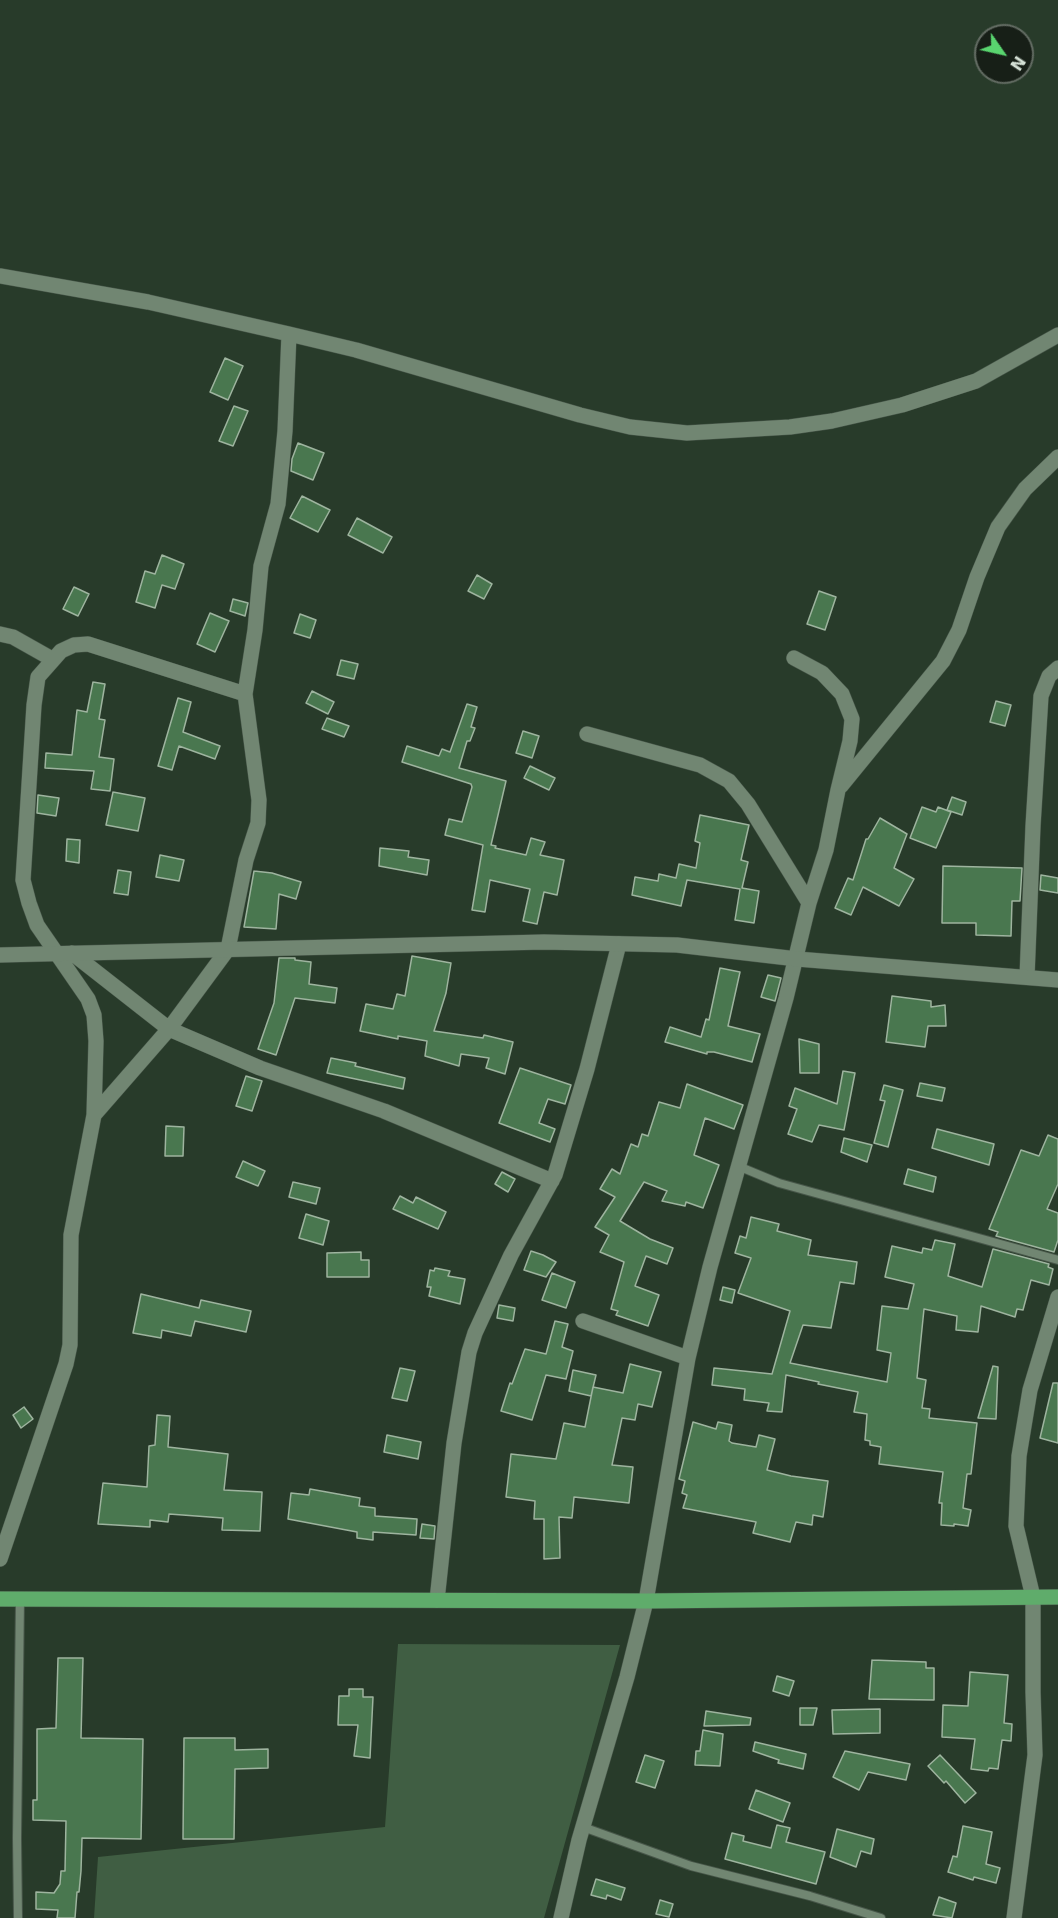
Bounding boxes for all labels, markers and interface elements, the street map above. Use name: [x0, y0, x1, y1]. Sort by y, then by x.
north arrow: [974, 24, 1034, 84]
text: N: [1006, 52, 1029, 74]

